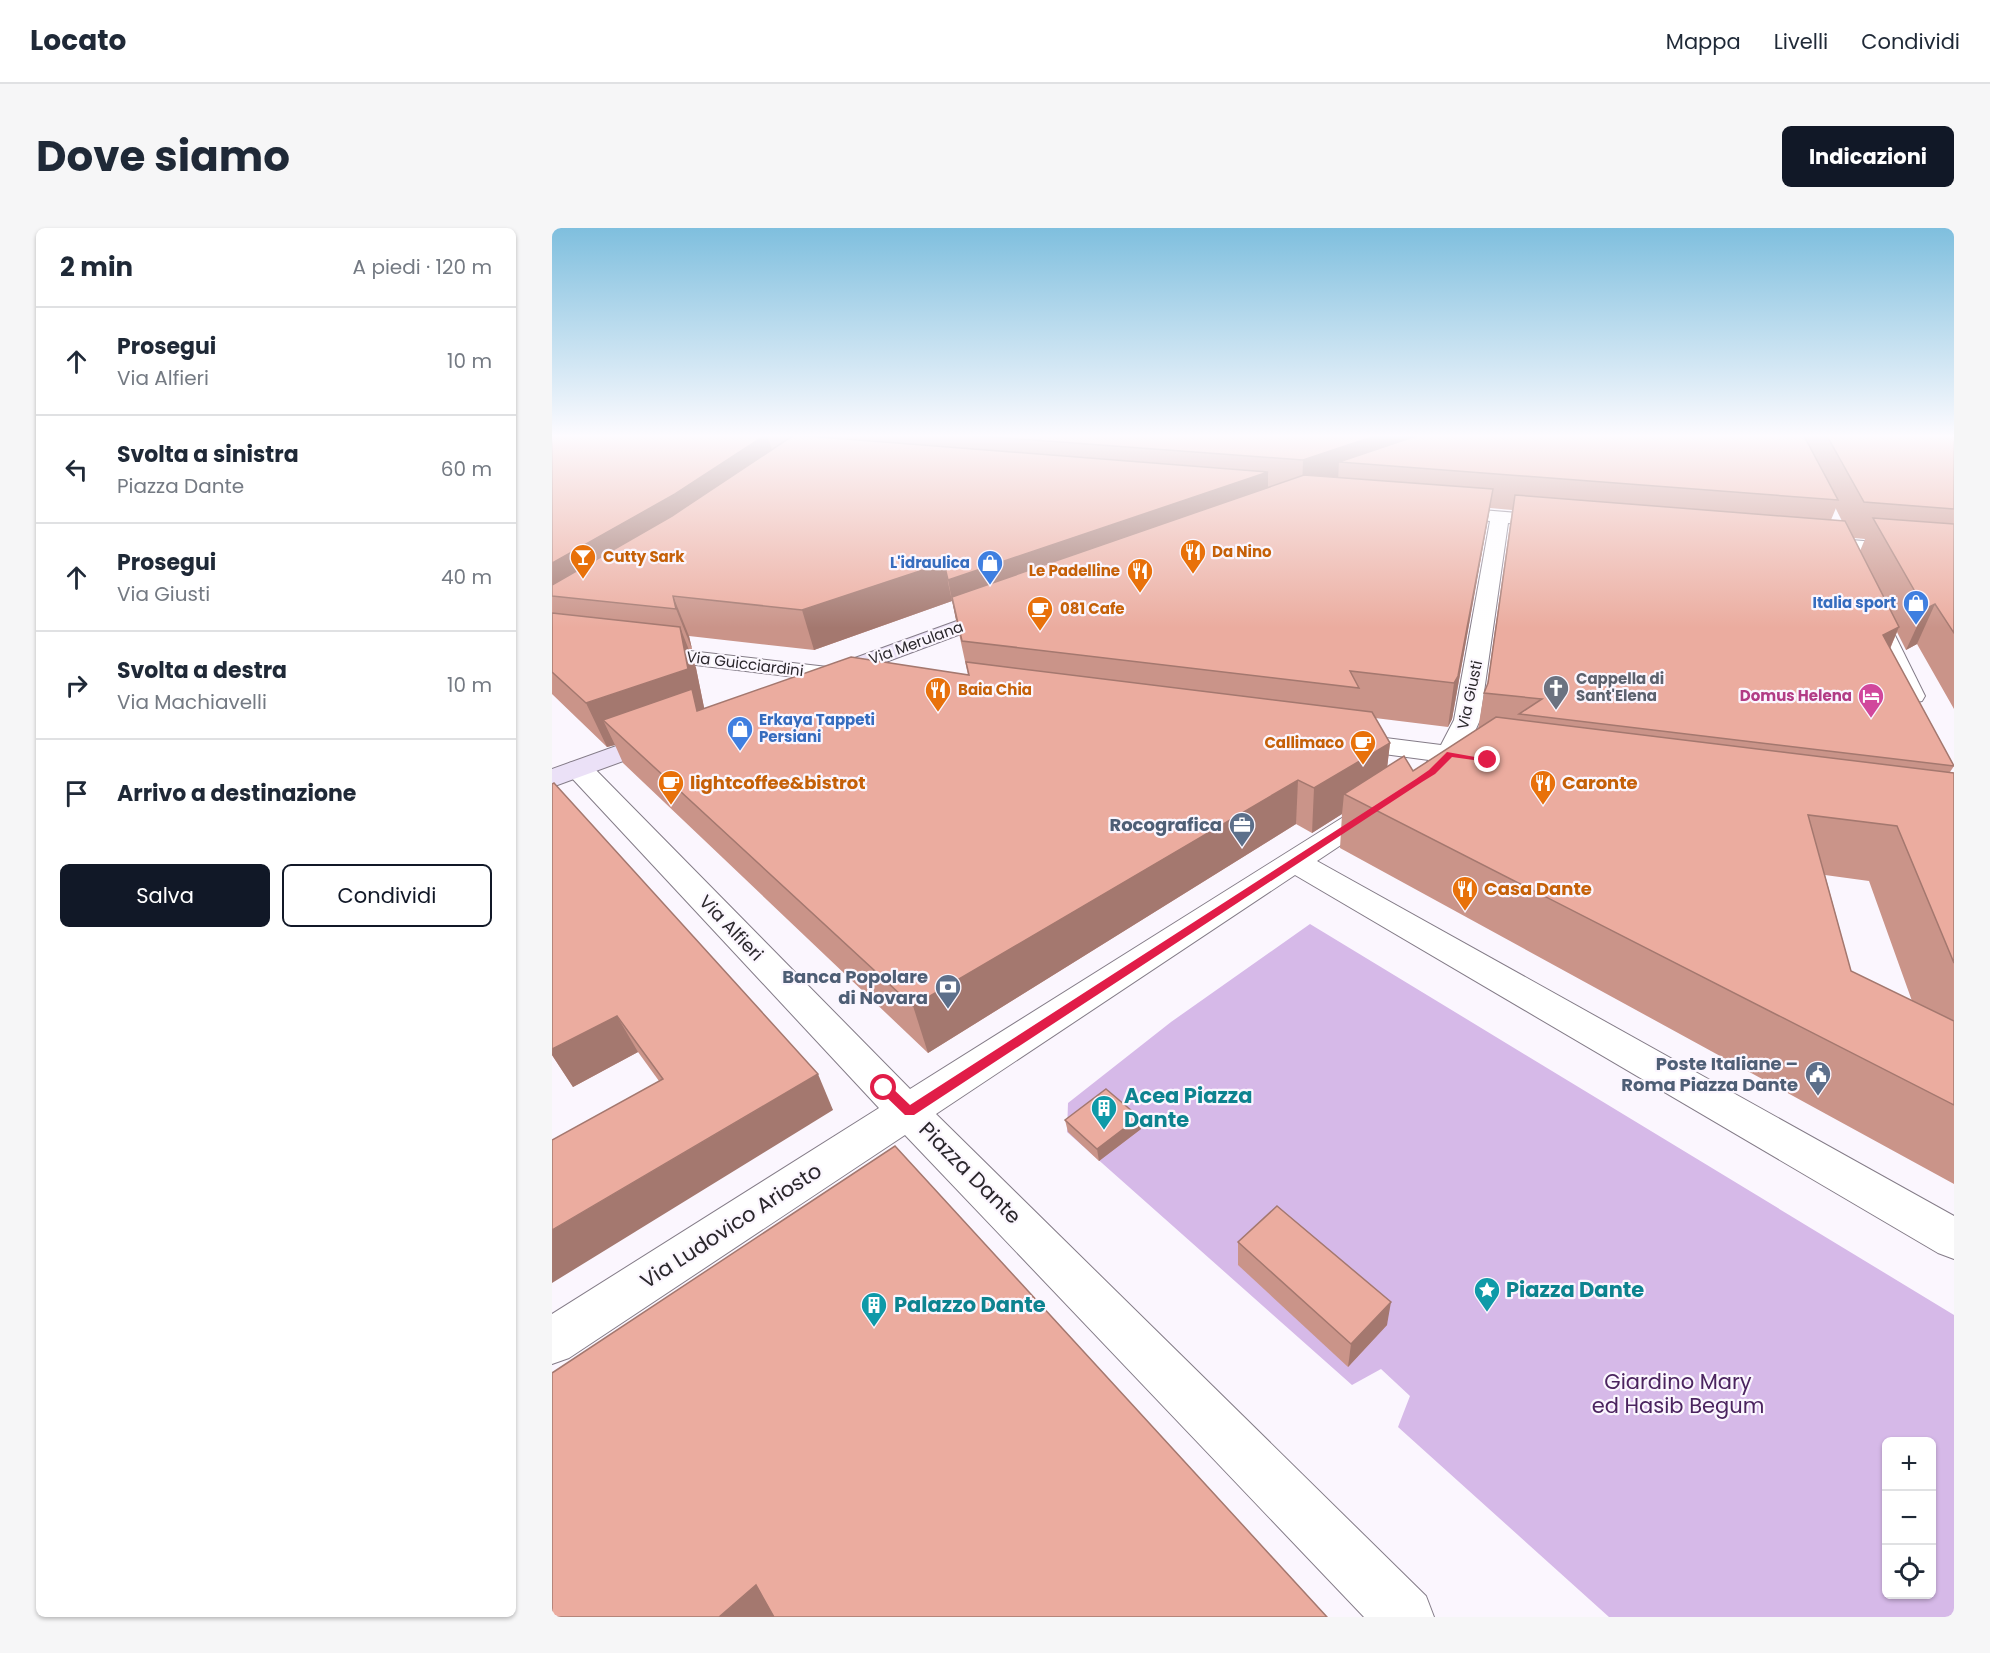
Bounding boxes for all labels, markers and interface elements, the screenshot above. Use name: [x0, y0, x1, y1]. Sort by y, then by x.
text: Locato: [30, 21, 126, 60]
text: Mappa: [1666, 27, 1741, 56]
text: Livelli: [1774, 27, 1828, 56]
text: Condividi: [1861, 27, 1960, 56]
button: Indicazioni: [1782, 126, 1954, 187]
text: Dove siamo: [36, 127, 290, 186]
text: 2 min: [60, 249, 133, 285]
text: A piedi · 120 m: [353, 253, 492, 281]
text: Prosegui: [117, 331, 216, 362]
icon: ahead: [60, 345, 93, 378]
text: 10 m: [447, 347, 492, 375]
text: Via Alfieri: [117, 364, 209, 392]
text: Svolta a sinistra: [117, 439, 299, 470]
icon: left: [60, 453, 93, 486]
text: 60 m: [441, 455, 492, 483]
text: Piazza Dante: [117, 472, 244, 500]
restaurant icon: Da Nino: [1178, 537, 1208, 575]
place label: Da Nino: [1212, 541, 1272, 562]
bar icon: Cutty Sark: [568, 542, 598, 580]
place label: Cutty Sark: [603, 546, 685, 567]
text: Prosegui: [117, 547, 216, 578]
shop icon: L'idraulica: [975, 548, 1005, 586]
place label: L'idraulica: [890, 552, 970, 573]
restaurant icon: Le Padelline: [1125, 556, 1155, 594]
place label: Le Padelline: [1029, 560, 1120, 581]
icon: ahead: [60, 561, 93, 594]
text: 40 m: [441, 563, 492, 591]
text: Via Giusti: [117, 580, 210, 608]
shop icon: Italia sport: [1901, 588, 1931, 626]
place label: Italia sport: [1812, 592, 1896, 613]
cafe icon: 081 Cafe: [1025, 594, 1055, 632]
place label: 081 Cafe: [1060, 598, 1125, 619]
street label: Via Merulana: [866, 616, 966, 669]
street label: Via Guicciardini: [685, 646, 805, 681]
text: Svolta a destra: [117, 655, 287, 686]
street label: Via Giusti: [1452, 659, 1487, 731]
place label: Cappella di Sant'Elena: [1576, 668, 1664, 706]
icon: right: [60, 669, 93, 702]
text: 10 m: [447, 671, 492, 699]
church icon: Cappella di Sant'Elena: [1541, 673, 1571, 711]
restaurant icon: Baia Chia: [923, 675, 953, 713]
place label: Baia Chia: [958, 679, 1032, 700]
hotel icon: Domus Helena: [1856, 681, 1886, 719]
place label: Domus Helena: [1740, 685, 1852, 706]
text: Via Machiavelli: [117, 688, 267, 716]
place label: Erkaya Tappeti Persiani: [759, 709, 875, 747]
shop icon: Erkaya Tappeti Persiani: [725, 714, 755, 752]
cafe icon: Callimaco: [1348, 728, 1378, 766]
place label: Callimaco: [1264, 732, 1344, 753]
route end: [1474, 746, 1500, 772]
cafe icon: lightcoffee&bistrot: [656, 768, 686, 806]
restaurant icon: Caronte: [1528, 768, 1558, 806]
place label: lightcoffee&bistrot: [690, 770, 866, 795]
place label: Caronte: [1562, 770, 1638, 795]
icon: arrive: [60, 777, 93, 810]
text: Arrivo a destinazione: [117, 778, 356, 809]
office icon: Rocografica: [1227, 810, 1257, 848]
place label: Rocografica: [1109, 812, 1222, 837]
button: Salva: [60, 864, 270, 927]
button: Condividi: [282, 864, 492, 927]
restaurant icon: Casa Dante: [1450, 874, 1480, 912]
place label: Casa Dante: [1484, 876, 1592, 901]
street label: Via Alfieri: [694, 889, 769, 966]
place label: Banca Popolare di Novara: [782, 964, 928, 1010]
bank icon: Banca Popolare di Novara: [933, 972, 963, 1010]
place label: Poste Italiane – Roma Piazza Dante: [1621, 1051, 1798, 1097]
public building icon: Poste Italiane – Roma Piazza Dante: [1803, 1059, 1833, 1097]
route start: [870, 1074, 896, 1100]
place label: Acea Piazza Dante: [1124, 1081, 1252, 1134]
building icon: Acea Piazza Dante: [1089, 1093, 1119, 1131]
street label: Piazza Dante: [913, 1115, 1028, 1230]
street label: Via Ludovico Ariosto: [634, 1156, 827, 1295]
place icon: Piazza Dante: [1472, 1275, 1502, 1313]
place label: Piazza Dante: [1506, 1275, 1644, 1304]
building icon: Palazzo Dante: [859, 1290, 889, 1328]
place label: Palazzo Dante: [894, 1290, 1046, 1319]
park label: Giardino Mary ed Hasib Begum: [1592, 1367, 1764, 1420]
map controls: [1882, 1437, 1936, 1599]
button: +: [1882, 1437, 1936, 1491]
button: −: [1882, 1491, 1936, 1545]
button: locate: [1882, 1545, 1936, 1599]

